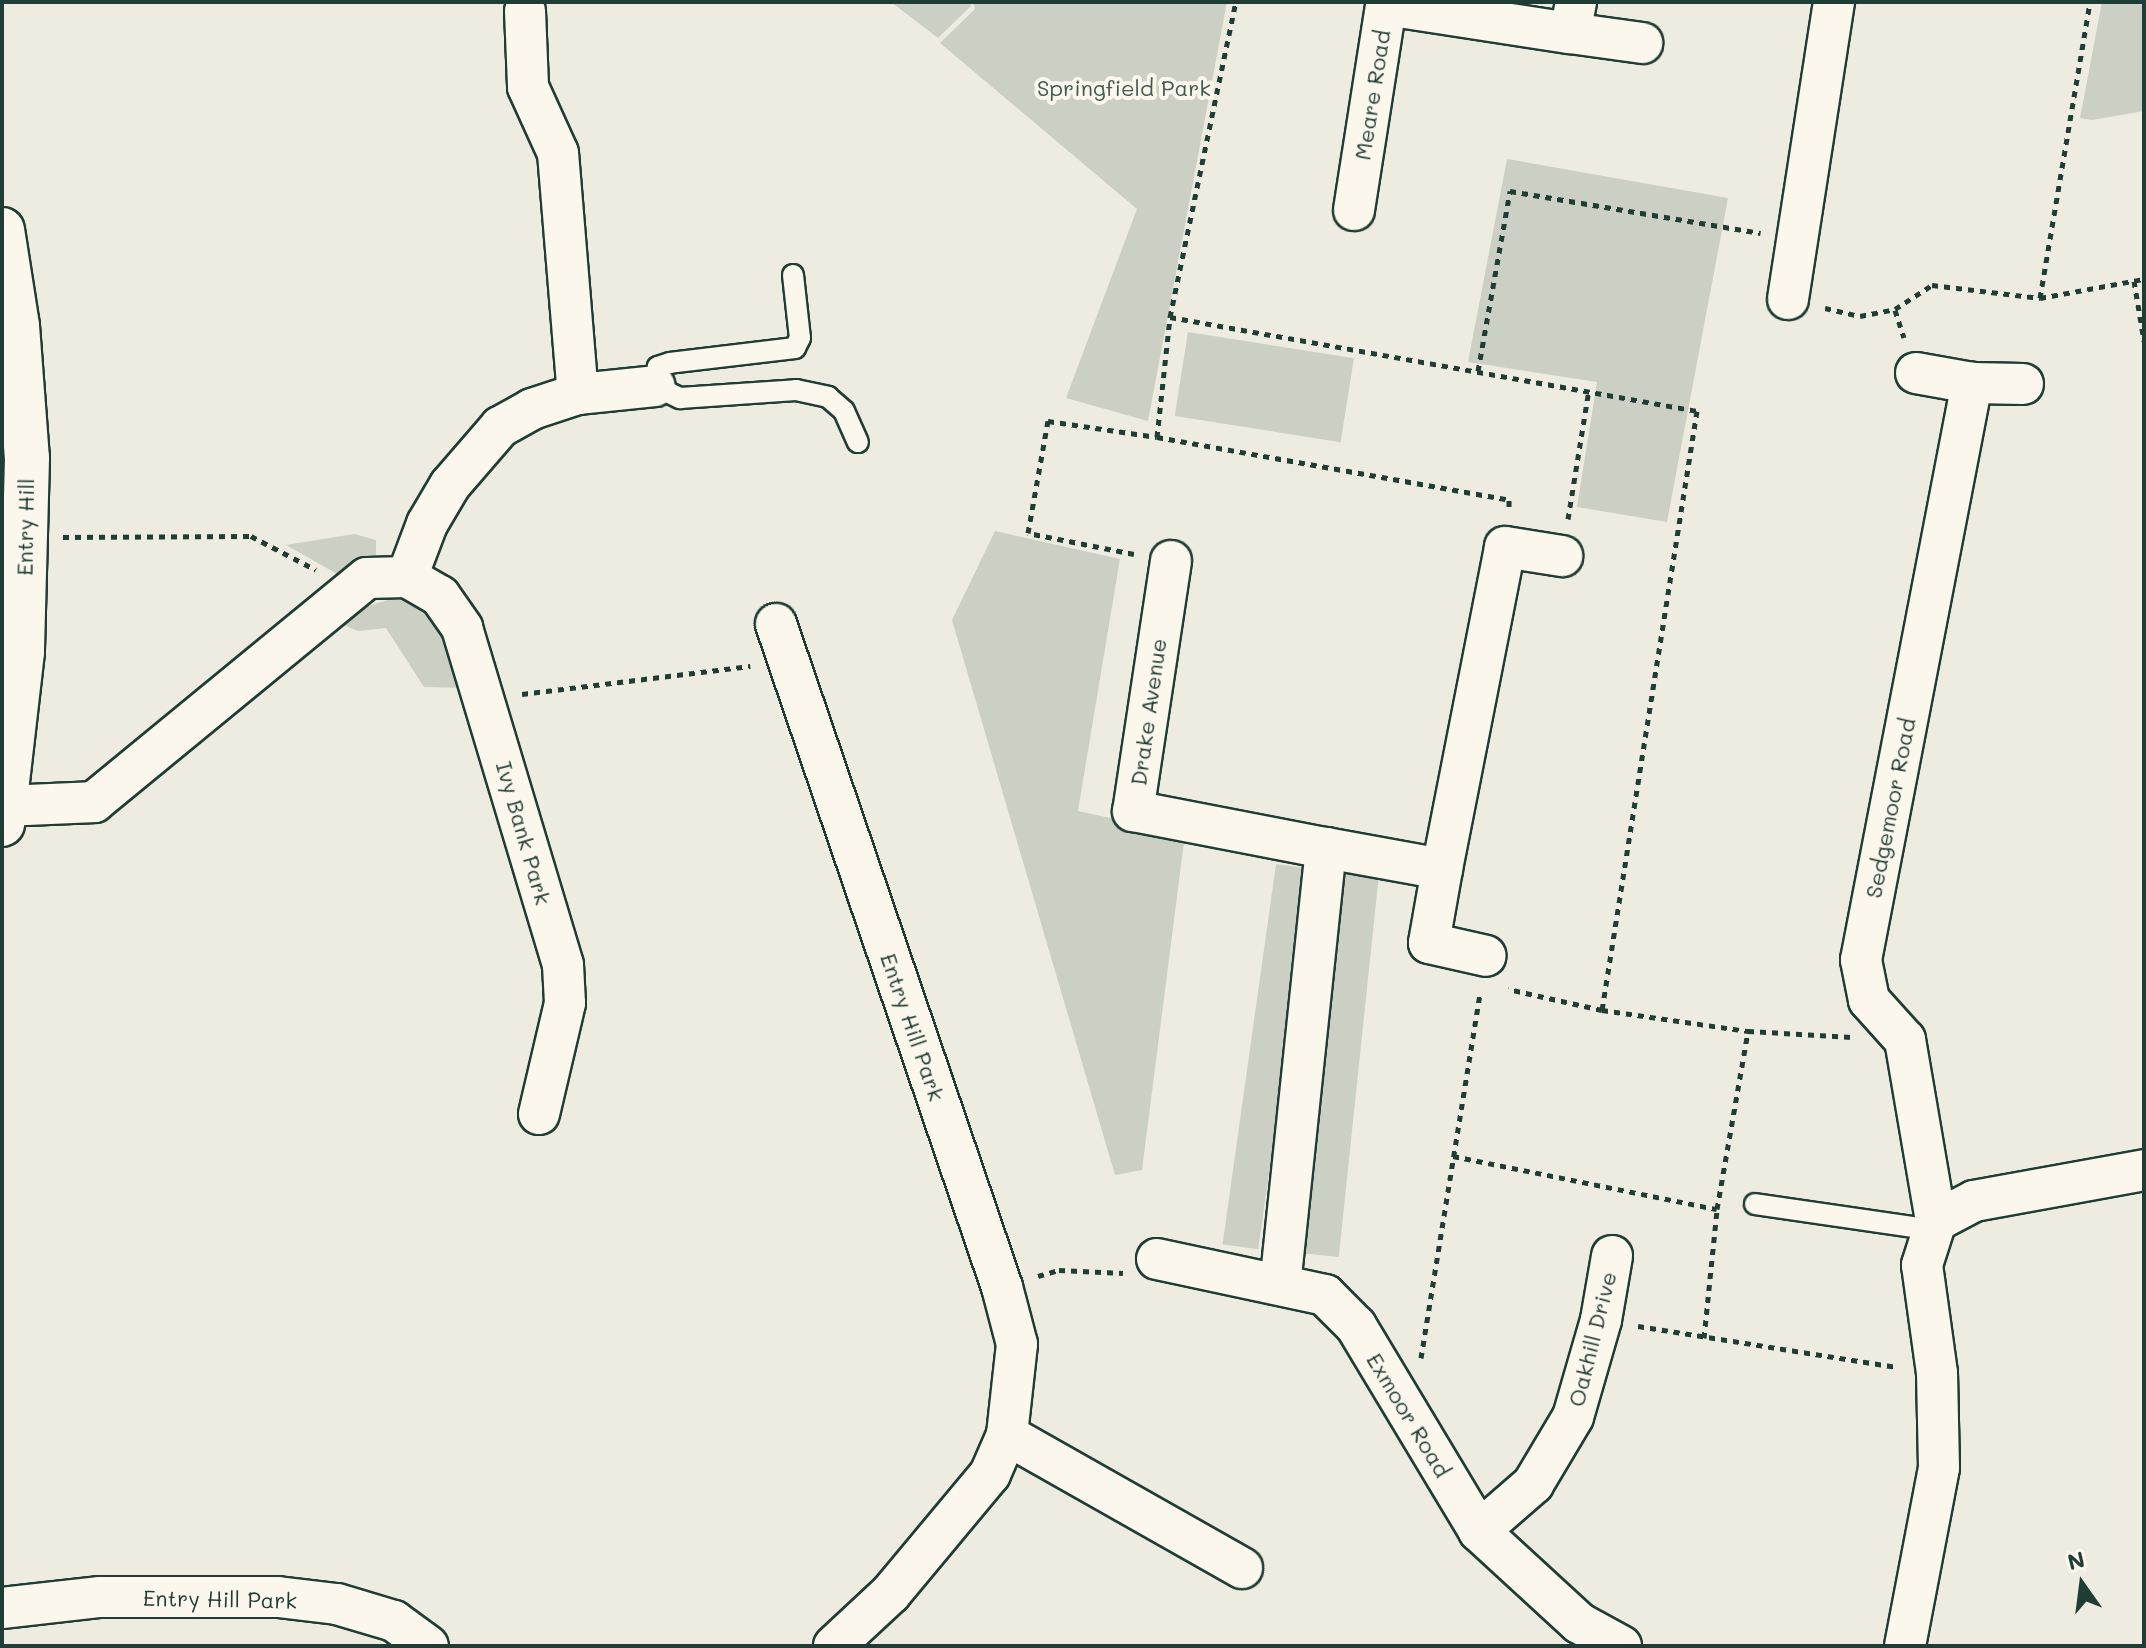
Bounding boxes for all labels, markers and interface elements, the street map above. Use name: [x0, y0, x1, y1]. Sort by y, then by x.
street label: Meare Road: [1349, 28, 1395, 162]
park label: Springfield Park: [1037, 75, 1211, 101]
street label: Entry Hill: [11, 478, 39, 576]
street label: Drake Avenue: [1125, 637, 1171, 787]
street label: Sedgemoor Road: [1860, 716, 1920, 900]
street label: Ivy Bank Park: [491, 758, 557, 908]
street label: Entry Hill Park: [875, 950, 951, 1104]
street label: Oakhill Drive: [1562, 1269, 1622, 1409]
street label: Exmoor Road: [1362, 1348, 1456, 1482]
north arrow: [2042, 1544, 2122, 1624]
text: N: [2064, 1544, 2088, 1576]
street label: Entry Hill Park: [143, 1584, 297, 1614]

